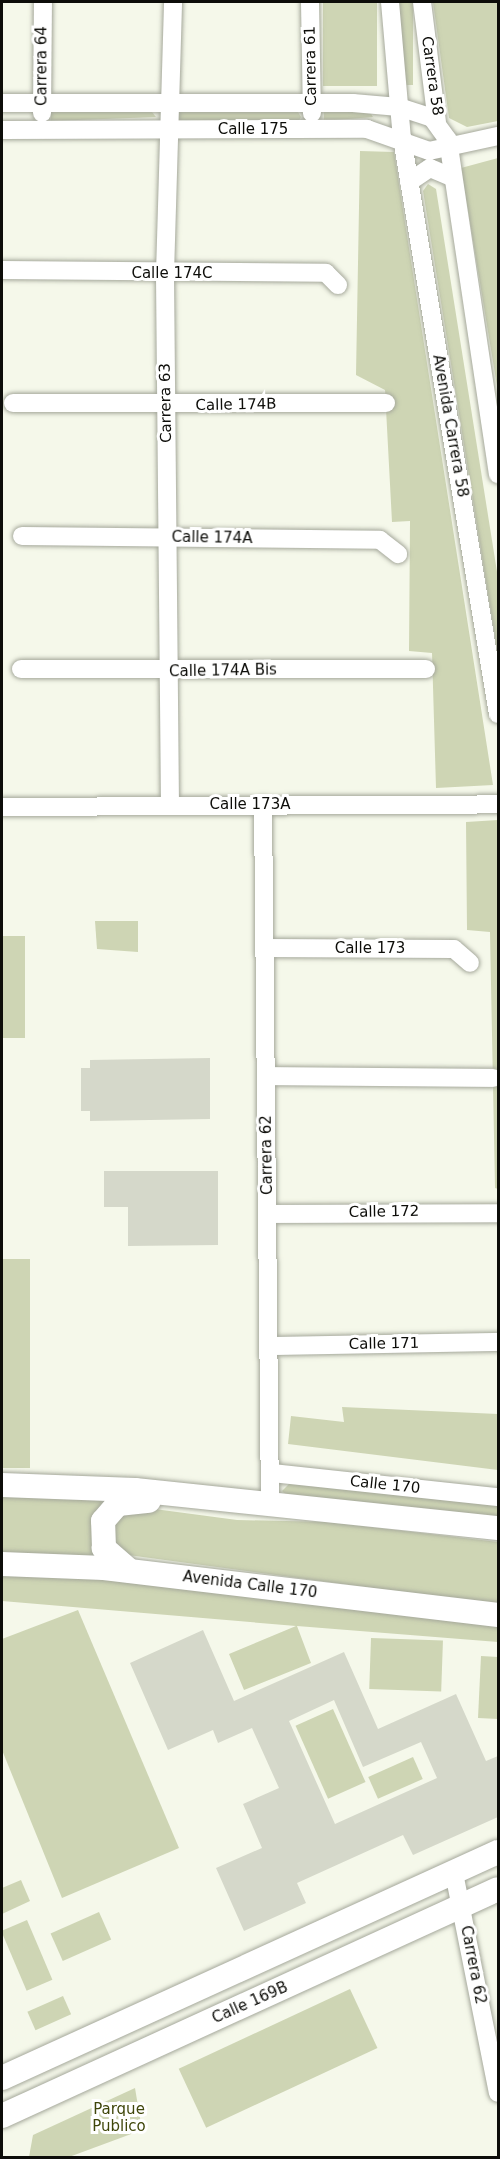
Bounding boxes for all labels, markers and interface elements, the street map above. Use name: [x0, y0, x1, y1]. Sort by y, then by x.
street label: Carrera 64: [33, 26, 51, 106]
street label: Carrera 61: [301, 26, 321, 106]
street label: Carrera 58: [418, 35, 446, 117]
street label: Calle 175: [218, 121, 288, 139]
street label: Calle 174C: [131, 265, 213, 283]
street label: Avenida Carrera 58: [429, 353, 471, 499]
street label: Carrera 63: [156, 363, 176, 443]
street label: Calle 174B: [195, 395, 277, 415]
street label: Calle 174A: [171, 528, 253, 548]
street label: Calle 174A Bis: [169, 661, 277, 681]
street label: Calle 173A: [210, 796, 290, 814]
street label: Calle 173: [335, 940, 405, 958]
street label: Carrera 62: [257, 1115, 277, 1195]
street label: Calle 172: [349, 1202, 419, 1222]
street label: Calle 171: [349, 1334, 419, 1354]
street label: Calle 170: [349, 1472, 421, 1498]
street label: Avenida Calle 170: [182, 1568, 318, 1602]
street label: Carrera 62: [457, 1924, 489, 2006]
street label: Calle 169B: [209, 1978, 291, 2028]
park label: Parque Publico: [92, 2100, 146, 2135]

